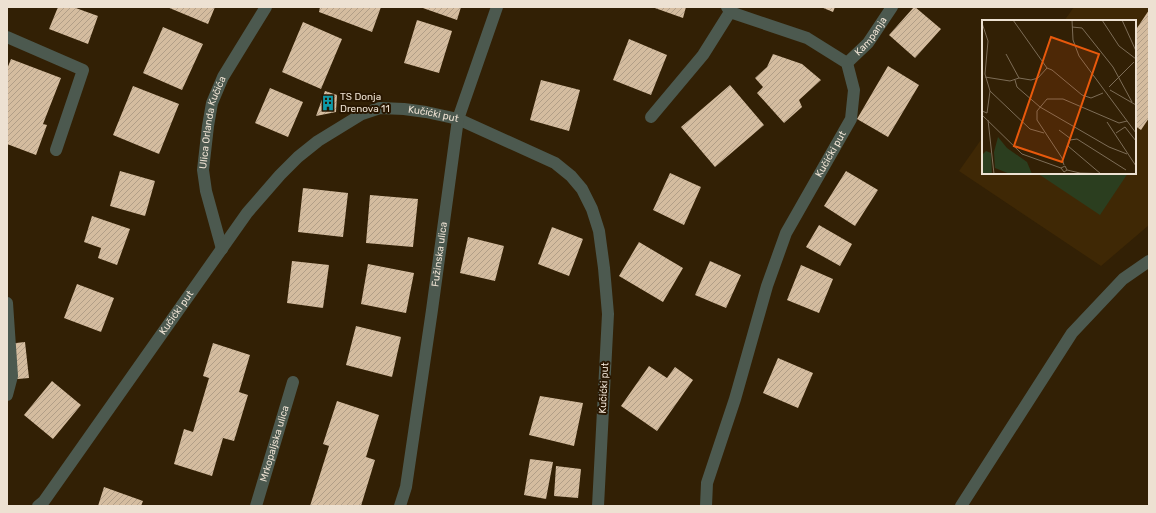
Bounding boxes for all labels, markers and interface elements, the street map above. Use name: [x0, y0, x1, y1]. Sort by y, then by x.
street label: Kampanja: [852, 15, 890, 58]
inset map: [982, 20, 1136, 174]
street label: Ulica Orlanda Kučića: [197, 75, 229, 169]
place label: TS Donja Drenova 11: [340, 91, 390, 115]
building icon: TS Donja Drenova 11: [319, 94, 337, 112]
street label: Kučićki put: [407, 104, 460, 125]
street label: Kučićki put: [813, 129, 849, 179]
street label: Fužinska ulica: [429, 221, 450, 288]
street label: Kučićki put: [157, 288, 196, 337]
street label: Kučićki put: [597, 362, 611, 414]
street label: Mrkopaljska ulica: [258, 404, 292, 483]

